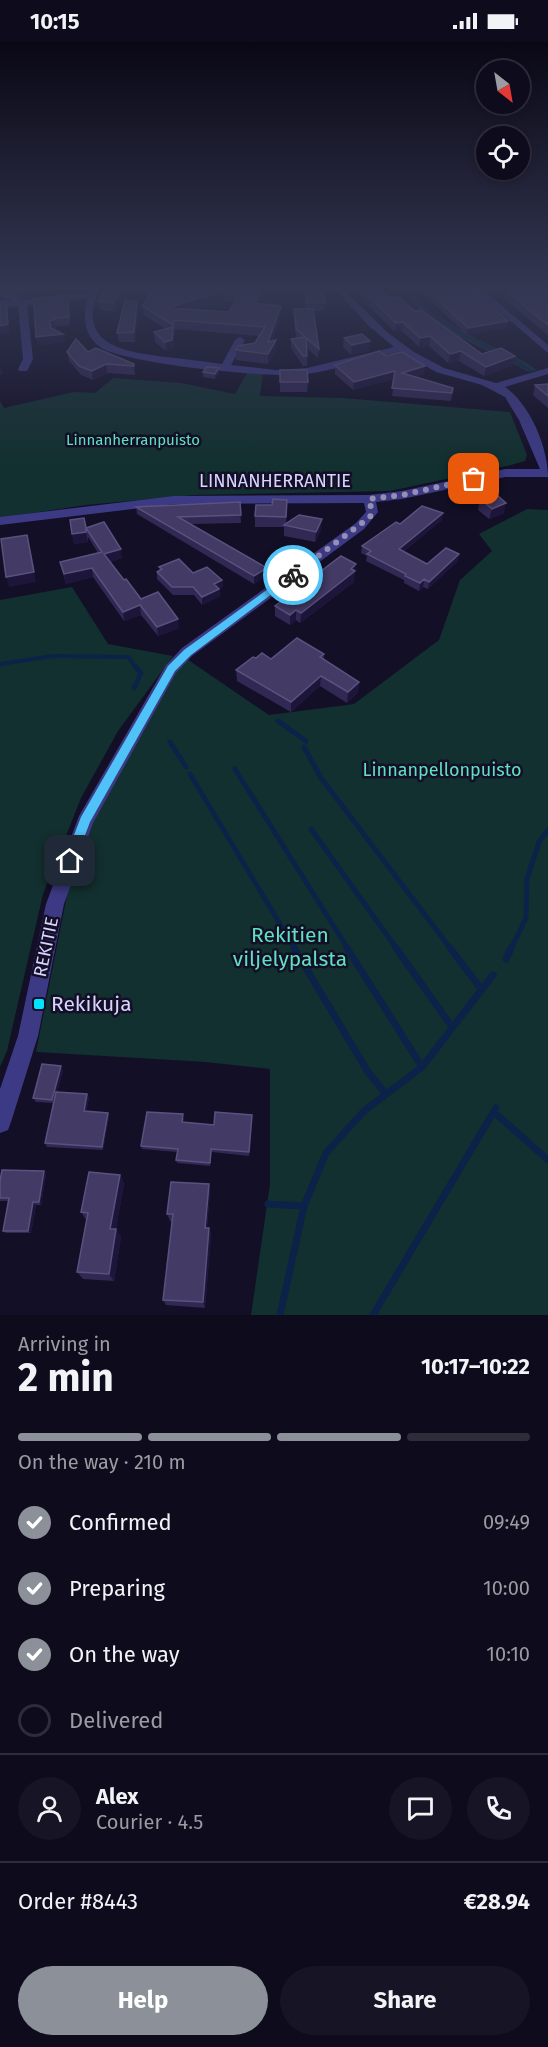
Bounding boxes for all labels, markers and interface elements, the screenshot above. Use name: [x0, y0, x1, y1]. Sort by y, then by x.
text: 10:15: [30, 8, 80, 35]
north arrow: [476, 60, 530, 114]
map controls: [476, 60, 530, 180]
button: locate: [476, 126, 530, 180]
park label: Linnanherranpuisto: [66, 431, 200, 449]
pin: [448, 453, 499, 504]
icon: bag: [457, 462, 490, 495]
street label: LINNANHERRANTIE: [199, 470, 351, 492]
courier: [263, 545, 323, 605]
icon: bike: [277, 559, 310, 592]
park label: Linnanpellonpuisto: [363, 759, 521, 781]
pin: [44, 835, 95, 886]
icon: home: [53, 844, 86, 877]
street label: REKITIE: [29, 915, 63, 979]
park label: Rekitien viljelypalsta: [233, 922, 347, 972]
place label: Rekikuja: [51, 991, 132, 1017]
marker: Rekikuja: [32, 997, 46, 1011]
text: Arriving in: [18, 1332, 111, 1356]
text: 10:17–10:22: [421, 1353, 530, 1380]
text: 2 min: [18, 1355, 114, 1401]
text: On the way · 210 m: [18, 1450, 186, 1474]
icon: check: [18, 1506, 51, 1539]
text: Confirmed: [69, 1509, 172, 1536]
text: 09:49: [483, 1510, 530, 1534]
icon: check: [18, 1572, 51, 1605]
text: Preparing: [69, 1575, 165, 1602]
text: 10:00: [483, 1576, 530, 1600]
icon: check: [18, 1638, 51, 1671]
text: On the way: [69, 1641, 180, 1668]
text: 10:10: [486, 1642, 530, 1666]
text: Delivered: [69, 1707, 164, 1734]
button: person: [18, 1777, 81, 1840]
button: chat: [389, 1777, 452, 1840]
button: phone: [467, 1777, 530, 1840]
text: Alex: [96, 1783, 139, 1810]
text: Courier · 4.5: [96, 1810, 203, 1834]
text: Order #8443: [18, 1888, 138, 1915]
text: €28.94: [464, 1888, 530, 1915]
button: Help: [18, 1966, 268, 2035]
button: Share: [280, 1966, 530, 2035]

